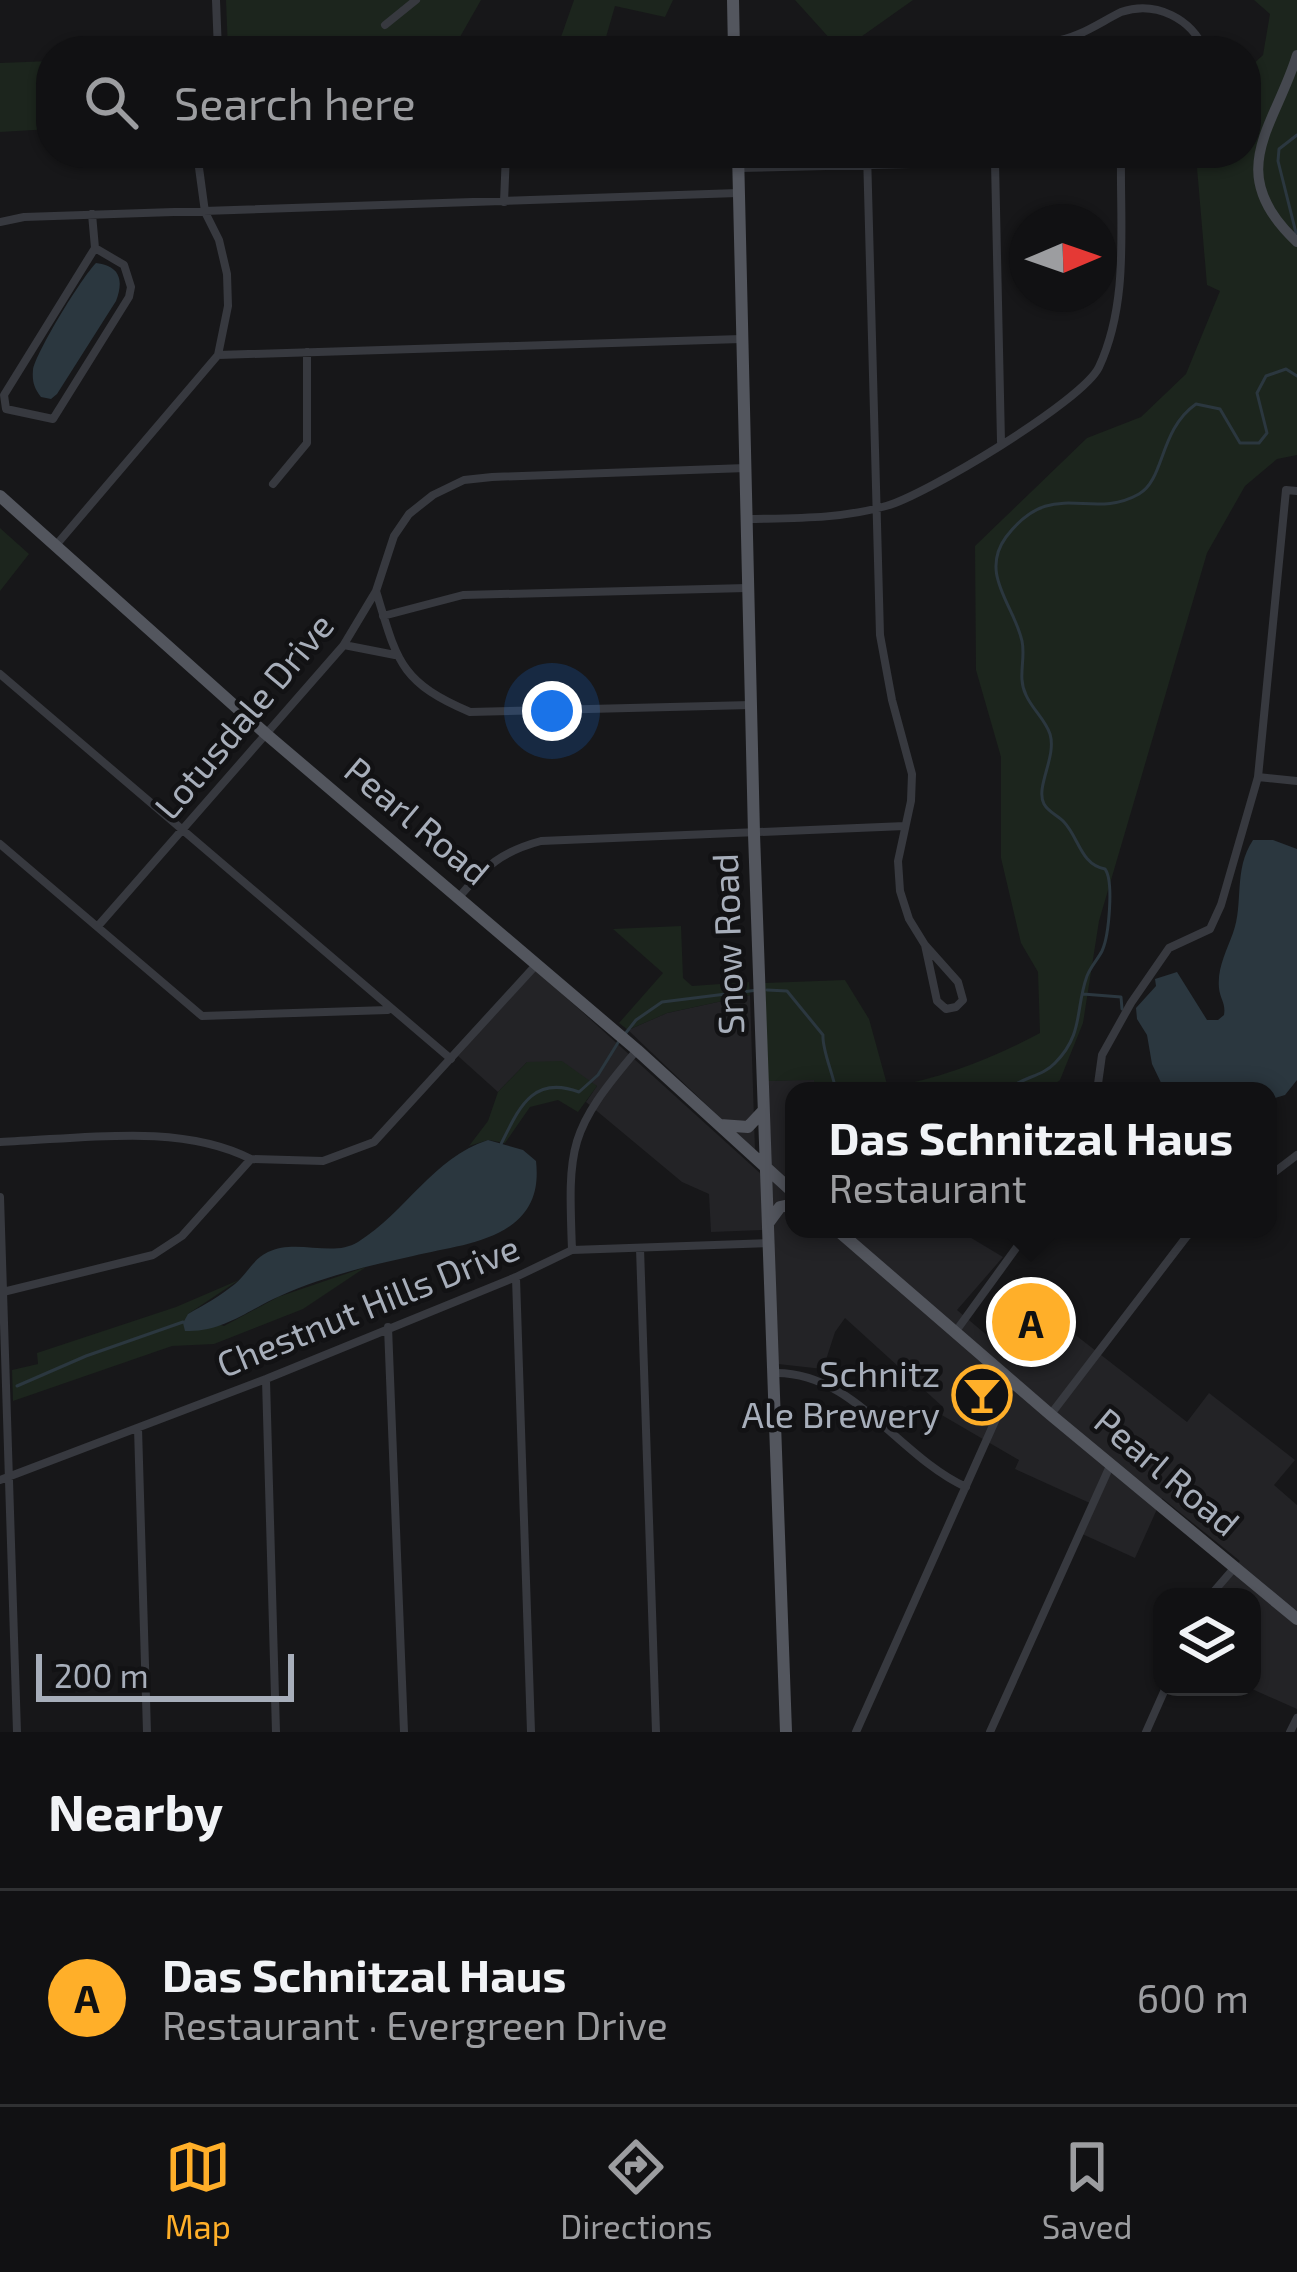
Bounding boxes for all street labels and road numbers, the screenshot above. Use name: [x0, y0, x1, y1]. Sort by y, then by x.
street label: Lotusdale Drive: [144, 603, 341, 827]
street label: Pearl Road: [337, 747, 499, 893]
street label: Snow Road: [702, 853, 751, 1035]
street label: Chestnut Hills Drive: [210, 1224, 525, 1385]
street label: Pearl Road: [1087, 1398, 1249, 1544]

